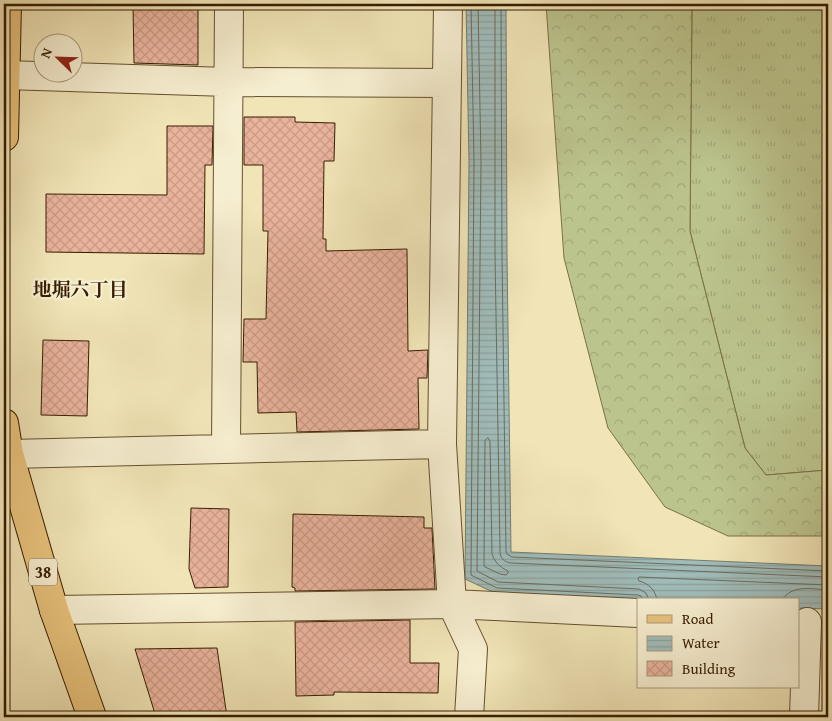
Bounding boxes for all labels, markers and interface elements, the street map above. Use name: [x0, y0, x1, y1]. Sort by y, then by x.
north arrow: [32, 32, 82, 82]
text: N: [35, 44, 57, 61]
district label: 地堀六丁目: [32, 275, 128, 303]
road number: 38: [29, 558, 57, 586]
legend: [637, 598, 800, 688]
text: Road: [682, 608, 713, 629]
text: Water: [682, 632, 720, 653]
text: Building: [682, 658, 736, 679]

